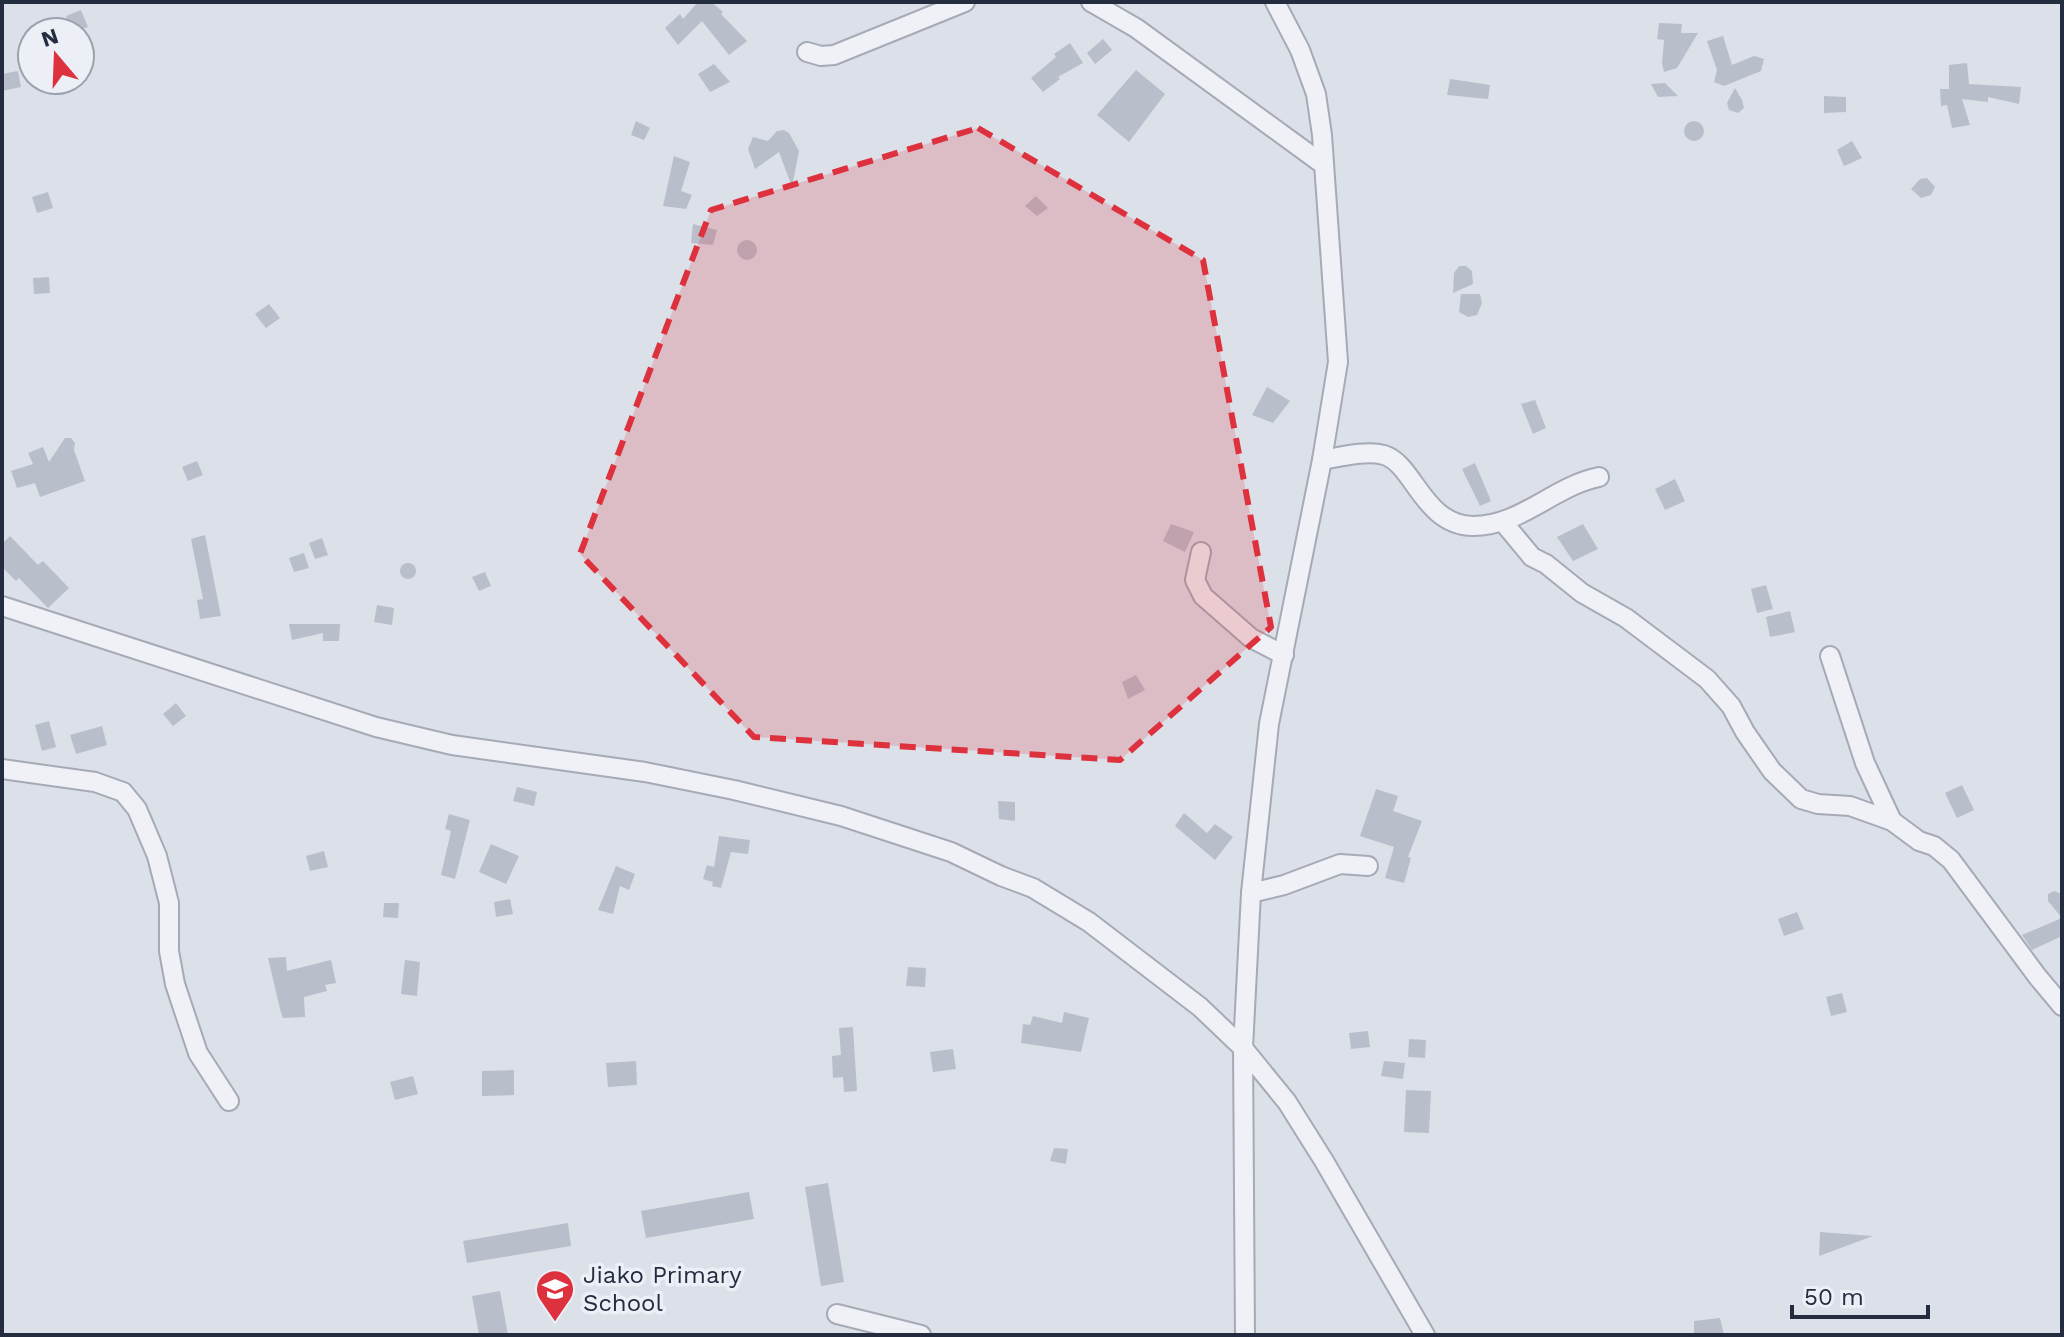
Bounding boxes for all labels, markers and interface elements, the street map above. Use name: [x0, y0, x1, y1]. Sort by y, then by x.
north arrow: [16, 16, 96, 96]
text: N: [38, 23, 61, 52]
place label: Jiako Primary School: [583, 1261, 742, 1317]
school or university icon: Jiako Primary School: [534, 1268, 576, 1323]
scale bar: [1792, 1269, 1928, 1319]
text: 50 m: [1804, 1283, 1864, 1311]

